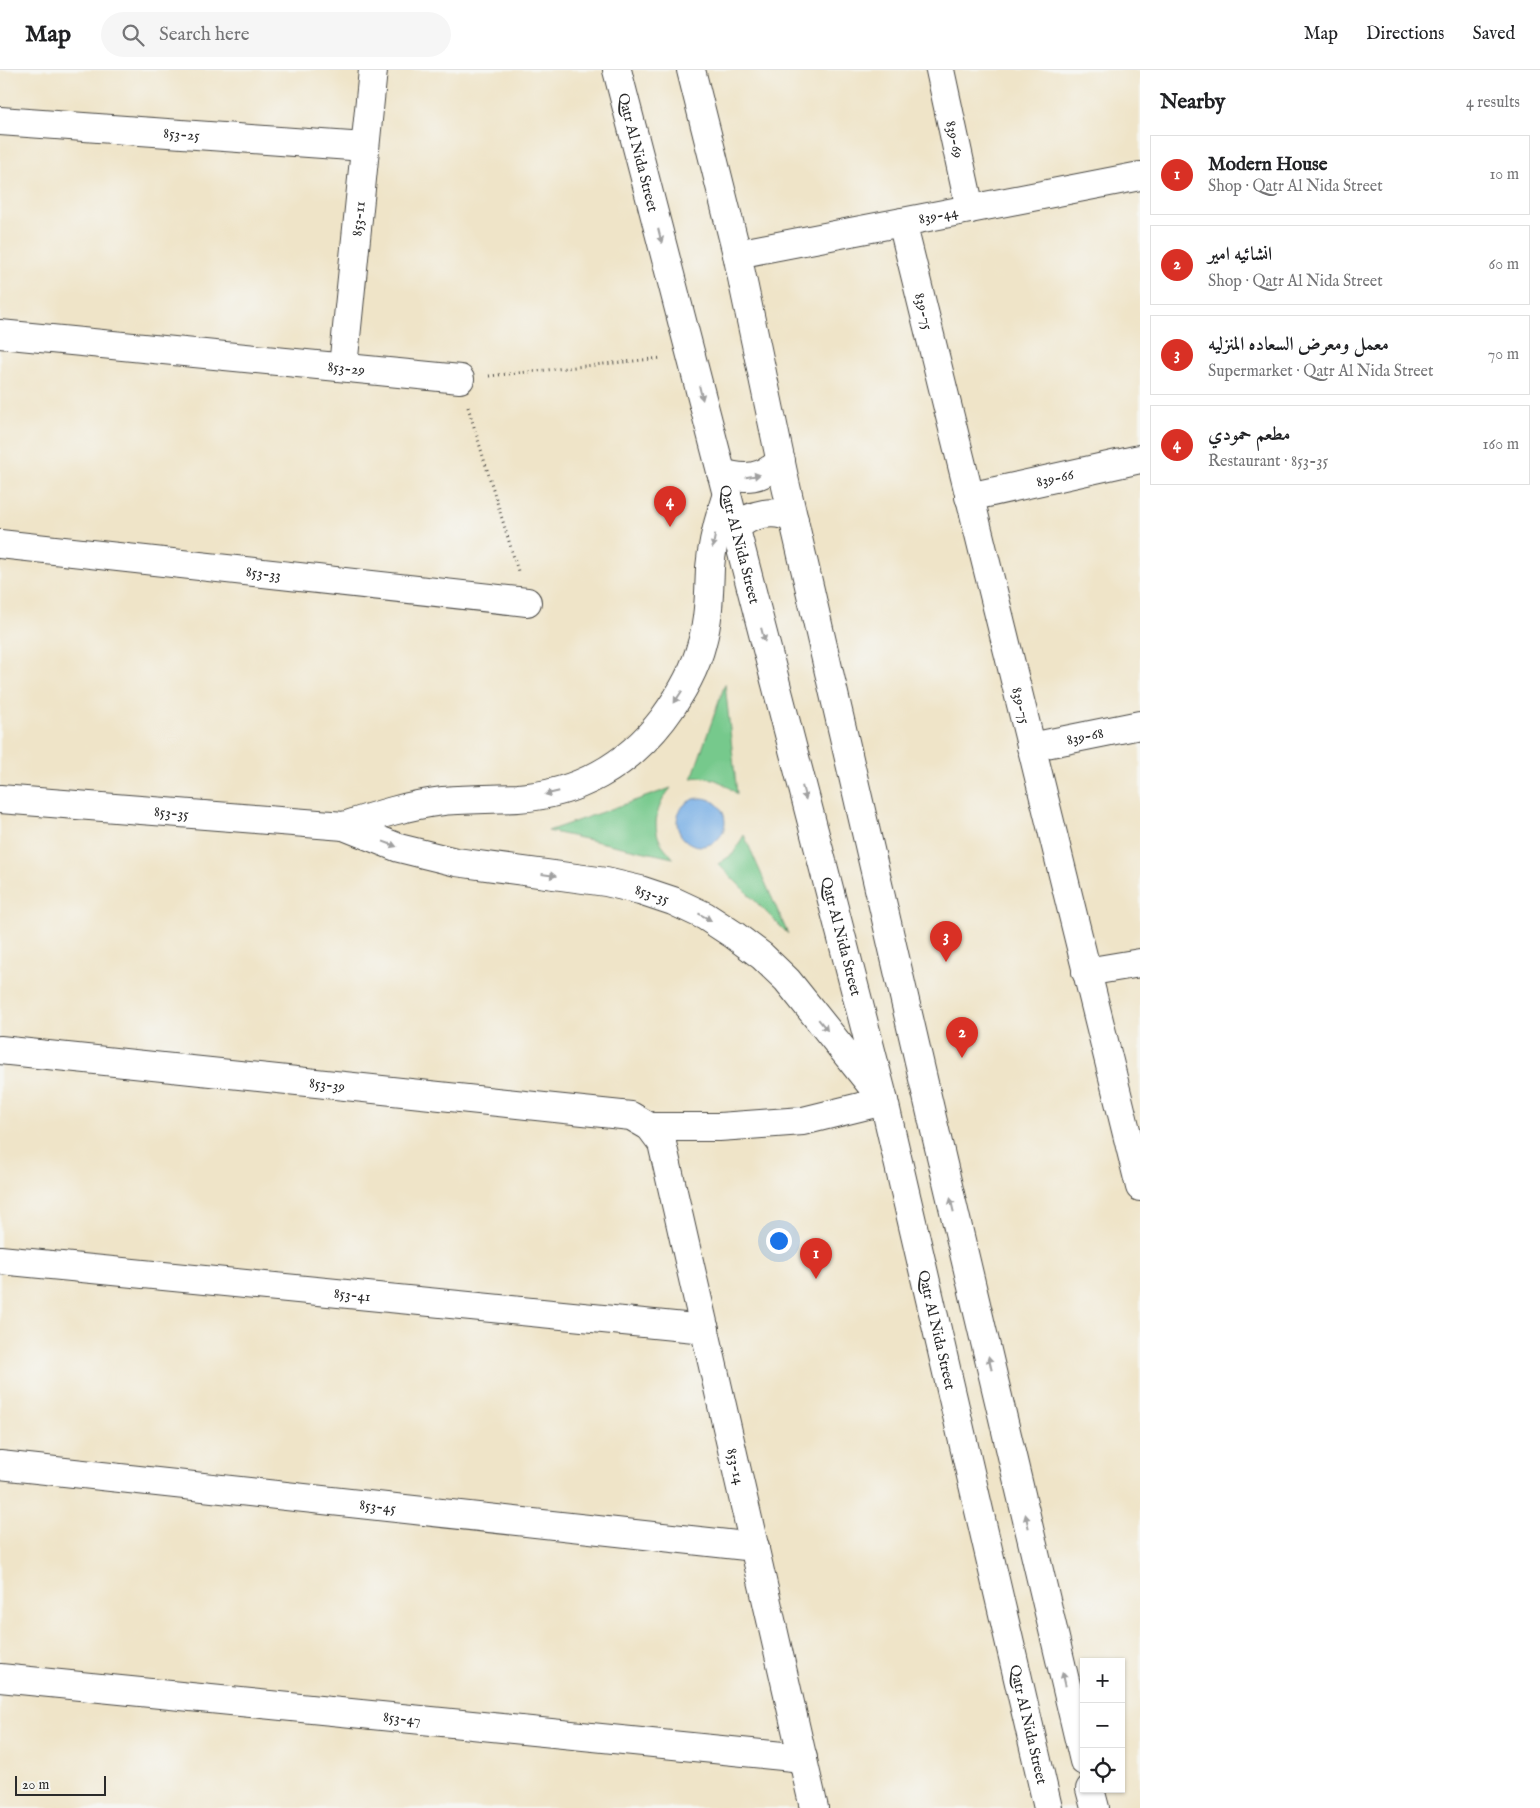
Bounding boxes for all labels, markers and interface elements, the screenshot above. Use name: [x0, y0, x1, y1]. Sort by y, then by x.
search box: [101, 12, 451, 57]
text: Map: [25, 19, 71, 50]
icon: search: [119, 21, 147, 49]
text: Search here: [159, 23, 250, 47]
text: Map: [1304, 23, 1338, 46]
text: Directions: [1366, 23, 1444, 46]
text: Saved: [1472, 23, 1515, 46]
text: Nearby: [1160, 89, 1225, 116]
street label: Qatr Al Nida Street: [613, 91, 662, 214]
text: 4 results: [1466, 93, 1520, 113]
street label: 839-69: [941, 119, 968, 160]
street label: 853-25: [163, 124, 201, 145]
text: Modern House: [1208, 153, 1327, 177]
text: 1: [1174, 165, 1180, 185]
text: 10 m: [1489, 165, 1519, 185]
text: Shop · Qatr Al Nida Street: [1208, 177, 1383, 197]
street label: 853-11: [347, 200, 370, 237]
street label: 839-44: [917, 202, 960, 229]
one-way arrow: [656, 228, 664, 243]
text: انشائيه امير: [1208, 243, 1272, 267]
text: 2: [1173, 255, 1181, 275]
text: 60 m: [1489, 255, 1519, 275]
text: Shop · Qatr Al Nida Street: [1208, 272, 1383, 292]
street label: 839-75: [910, 291, 937, 332]
text: معمل ومعرض السعاده المنزليه: [1208, 333, 1389, 357]
text: 3: [1174, 345, 1180, 365]
text: 70 m: [1488, 345, 1519, 365]
street label: 853-29: [327, 357, 366, 380]
text: Supermarket · Qatr Al Nida Street: [1208, 362, 1433, 382]
one-way arrow: [697, 386, 705, 401]
text: مطعم حمودي: [1208, 423, 1290, 447]
text: 4: [1173, 435, 1181, 455]
text: 160 m: [1483, 435, 1519, 455]
text: Restaurant · 853-35: [1208, 452, 1328, 472]
street label: 839-66: [1035, 465, 1076, 492]
one-way arrow: [745, 472, 761, 480]
street label: Qatr Al Nida Street: [715, 483, 764, 606]
pin: 4: [654, 486, 686, 527]
one-way arrow: [710, 534, 718, 550]
street label: 853-33: [245, 562, 282, 585]
one-way arrow: [759, 628, 767, 643]
street label: 839-75: [1007, 685, 1035, 727]
one-way arrow: [673, 691, 683, 704]
street label: 839-68: [1065, 724, 1105, 750]
one-way arrow: [800, 785, 808, 800]
one-way arrow: [545, 789, 560, 797]
street label: 853-35: [153, 802, 190, 824]
one-way arrow: [383, 840, 398, 848]
one-way arrow: [541, 871, 557, 879]
street label: Qatr Al Nida Street: [816, 875, 865, 998]
street label: 853-35: [633, 880, 672, 909]
one-way arrow: [698, 912, 711, 921]
pin: 3: [930, 921, 962, 962]
pin: 2: [946, 1017, 978, 1058]
one-way arrow: [818, 1019, 829, 1032]
street label: 853-39: [308, 1073, 346, 1096]
one-way arrow: [948, 1197, 956, 1212]
your location: [766, 1228, 792, 1254]
pin: 1: [800, 1238, 832, 1279]
street label: Qatr Al Nida Street: [914, 1268, 960, 1392]
street label: 853-41: [333, 1284, 372, 1306]
one-way arrow: [986, 1356, 994, 1371]
street label: 853-14: [722, 1446, 749, 1487]
street label: 853-45: [358, 1495, 398, 1518]
one-way arrow: [1023, 1514, 1031, 1529]
map controls: [1080, 1658, 1125, 1793]
button: +: [1080, 1658, 1125, 1703]
street label: Qatr Al Nida Street: [1005, 1663, 1051, 1786]
one-way arrow: [1060, 1672, 1068, 1687]
button: −: [1080, 1703, 1125, 1748]
street label: 853-47: [382, 1707, 422, 1730]
button: locate: [1080, 1748, 1125, 1793]
scale bar: [15, 1773, 106, 1796]
text: 20 m: [22, 1776, 49, 1794]

